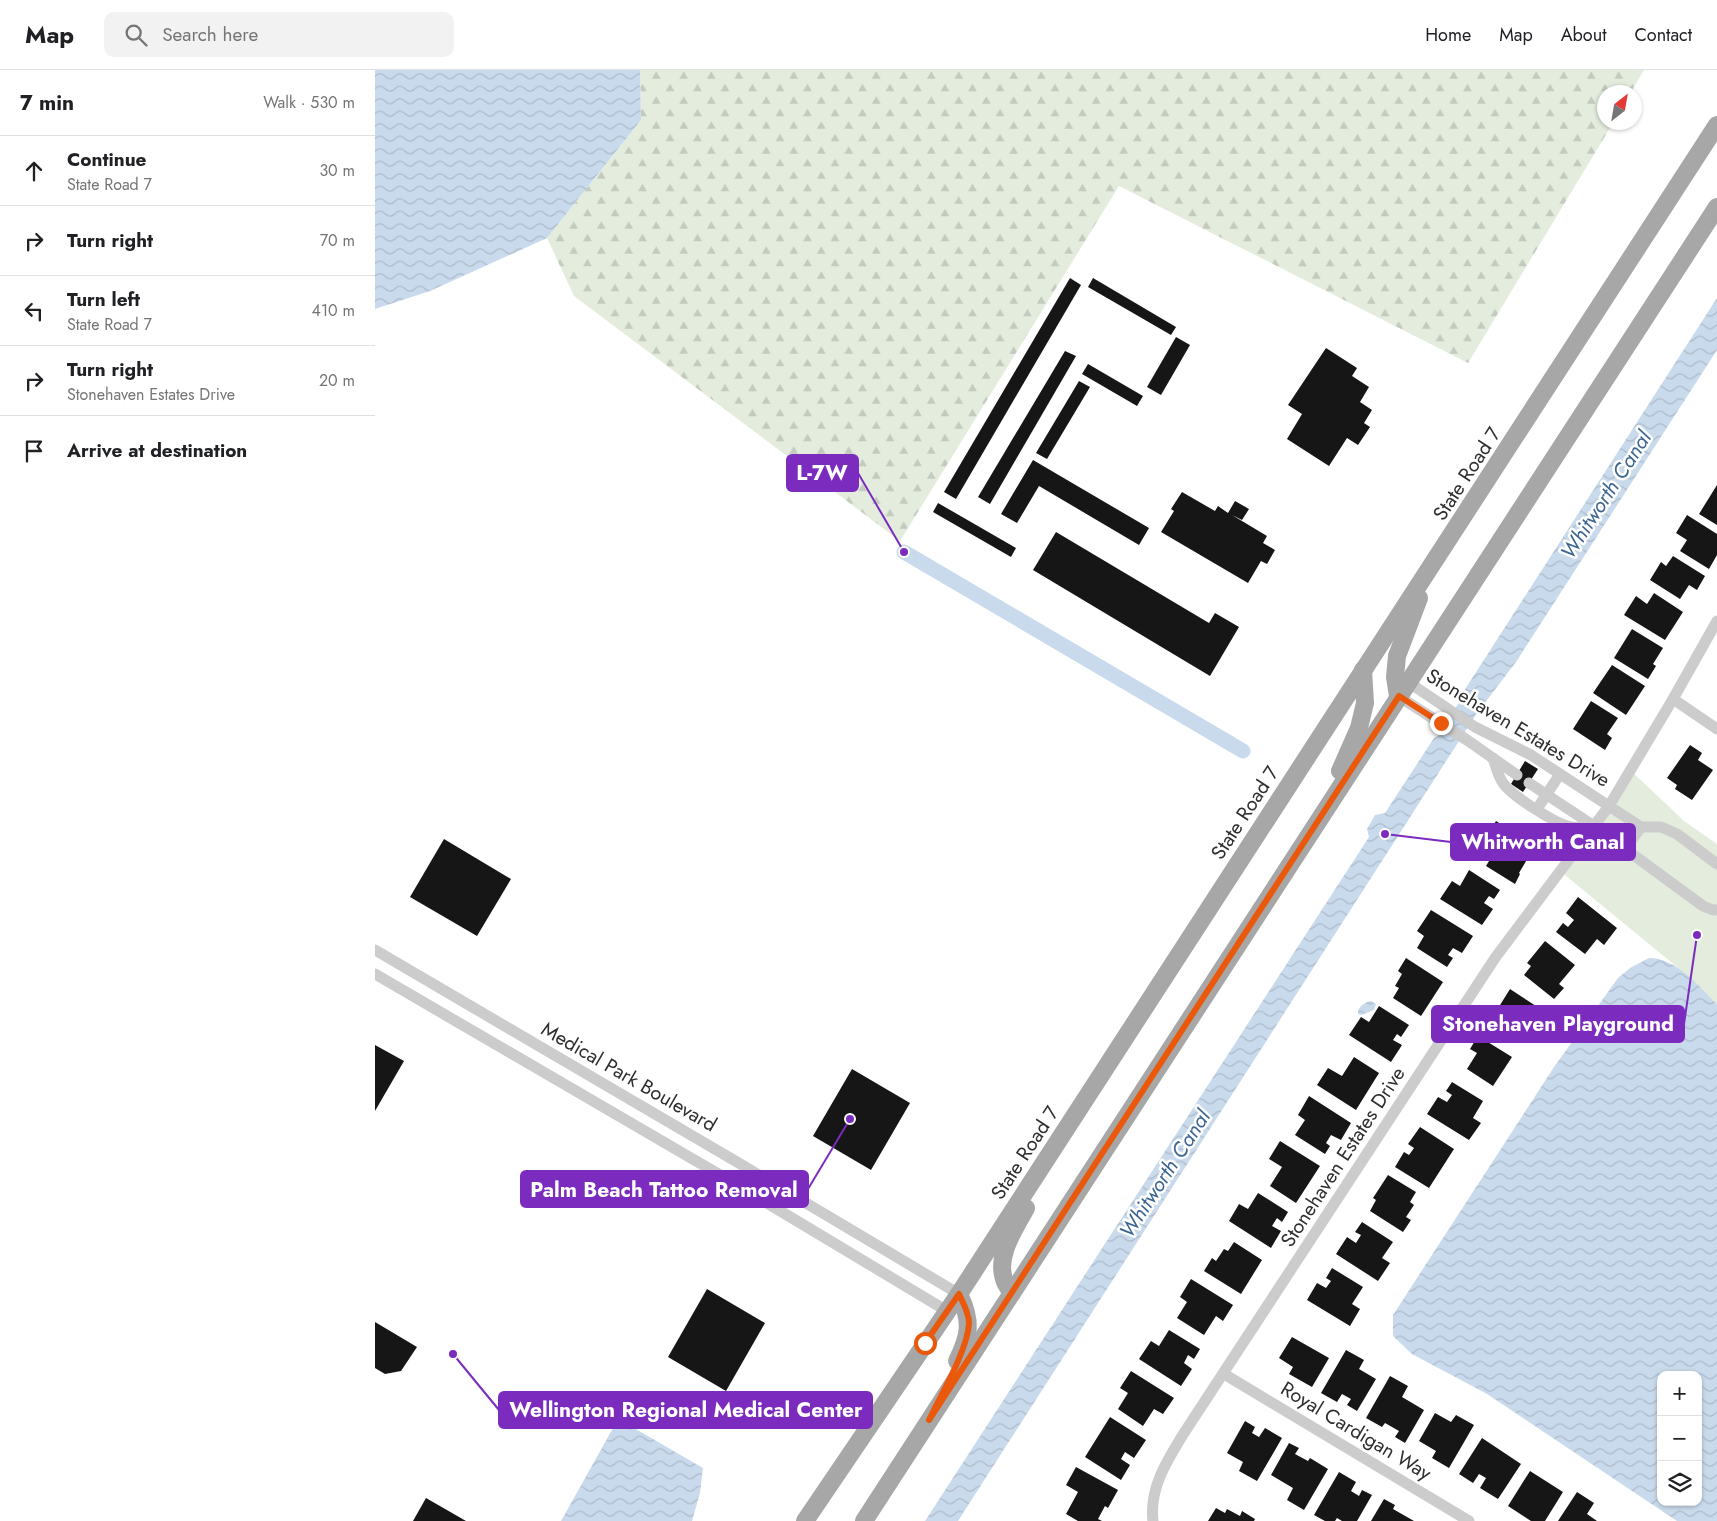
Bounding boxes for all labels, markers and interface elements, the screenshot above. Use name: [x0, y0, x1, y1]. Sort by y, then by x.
search box: [104, 12, 454, 57]
text: Map: [25, 17, 74, 52]
icon: search: [122, 21, 150, 49]
text: Search here: [162, 21, 258, 48]
text: Home: [1425, 22, 1471, 48]
text: Map: [1499, 22, 1533, 48]
text: About: [1561, 22, 1606, 48]
text: Contact: [1634, 22, 1692, 48]
north arrow: [1597, 85, 1642, 130]
text: 7 min: [20, 88, 74, 118]
text: Walk · 530 m: [263, 91, 355, 114]
text: Continue: [67, 146, 146, 173]
icon: ahead: [20, 157, 48, 185]
text: 30 m: [319, 159, 355, 182]
text: State Road 7: [67, 173, 152, 196]
icon: right: [20, 227, 48, 255]
text: Turn right: [67, 227, 153, 254]
text: 70 m: [320, 229, 355, 252]
text: Turn left: [67, 286, 140, 313]
icon: left: [20, 297, 48, 325]
text: 410 m: [312, 299, 355, 322]
text: State Road 7: [67, 313, 152, 336]
text: Turn right: [67, 356, 153, 383]
icon: right: [20, 367, 48, 395]
text: 20 m: [319, 369, 355, 392]
text: Stonehaven Estates Drive: [67, 383, 235, 406]
street label: State Road 7: [1426, 421, 1508, 526]
water label: Whitworth Canal: [1553, 424, 1659, 565]
icon: arrive: [20, 437, 48, 465]
text: Arrive at destination: [67, 437, 247, 464]
callout: L-7W: [787, 455, 858, 491]
text: L-7W: [796, 458, 848, 488]
street label: Stonehaven Estates Drive: [1421, 662, 1615, 794]
route end: [1430, 712, 1453, 735]
street label: State Road 7: [1204, 760, 1286, 865]
callout: Whitworth Canal: [1451, 824, 1635, 860]
text: Whitworth Canal: [1461, 827, 1625, 857]
callout: Stonehaven Playground: [1432, 1006, 1684, 1042]
text: Stonehaven Playground: [1442, 1009, 1674, 1039]
street label: Medical Park Boulevard: [536, 1015, 722, 1139]
street label: Stonehaven Estates Drive: [1274, 1061, 1412, 1253]
street label: State Road 7: [984, 1100, 1066, 1205]
water label: Whitworth Canal: [1112, 1103, 1218, 1244]
callout: Palm Beach Tattoo Removal: [521, 1171, 808, 1207]
text: Palm Beach Tattoo Removal: [530, 1175, 798, 1205]
route start: [914, 1332, 937, 1355]
map controls: [1657, 1371, 1702, 1506]
button: +: [1657, 1371, 1702, 1416]
street label: Royal Cardigan Way: [1275, 1374, 1437, 1488]
callout: Wellington Regional Medical Center: [499, 1392, 872, 1428]
text: Wellington Regional Medical Center: [509, 1395, 863, 1425]
button: −: [1657, 1416, 1702, 1461]
button: layers: [1657, 1461, 1702, 1506]

